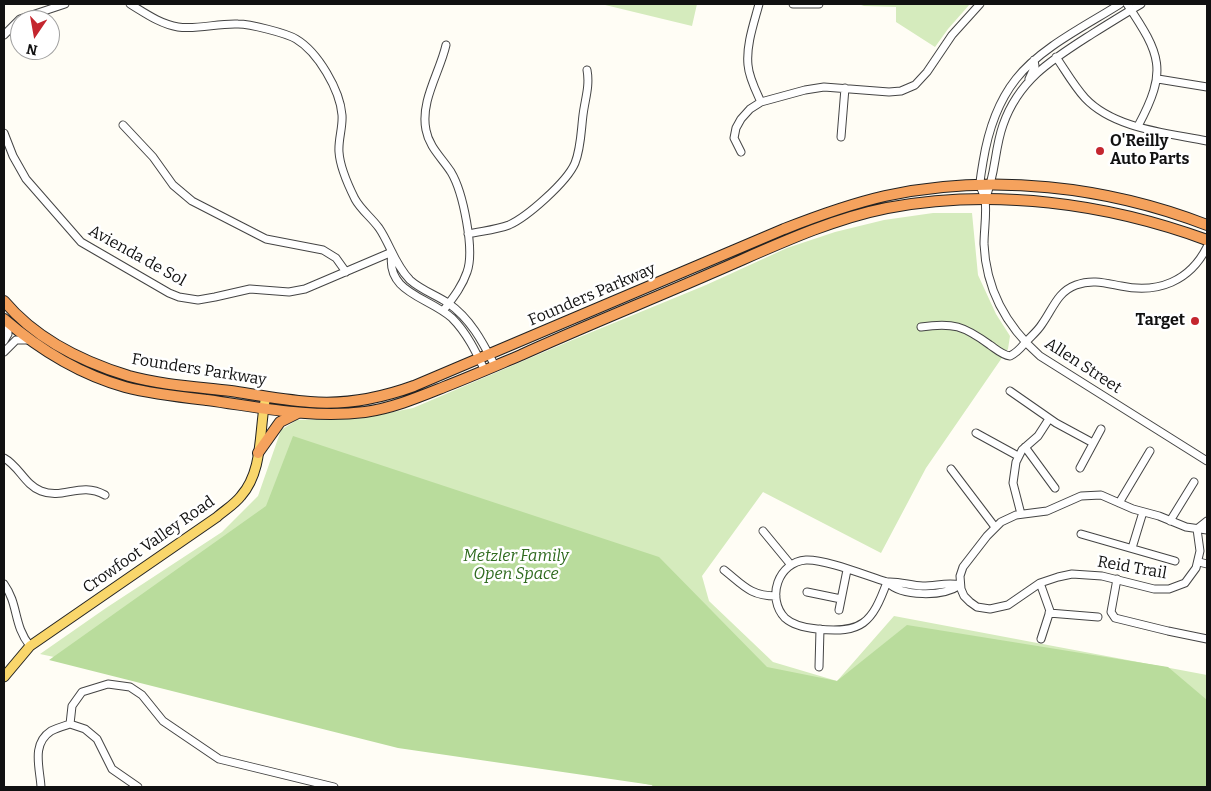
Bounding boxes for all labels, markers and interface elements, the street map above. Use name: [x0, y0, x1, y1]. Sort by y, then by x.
north arrow: [10, 10, 60, 60]
text: N: [25, 40, 39, 59]
place label: O'Reilly Auto Parts: [1110, 132, 1189, 170]
marker: O'Reilly Auto Parts: [1094, 145, 1106, 157]
street label: Avienda de Sol: [85, 221, 189, 291]
street label: Founders Parkway: [526, 260, 658, 330]
place label: Target: [1136, 311, 1185, 331]
marker: Target: [1189, 315, 1201, 327]
street label: Allen Street: [1041, 334, 1125, 398]
street label: Founders Parkway: [130, 350, 268, 390]
street label: Crowfoot Valley Road: [79, 492, 219, 598]
park label: Metzler Family Open Space: [463, 547, 569, 585]
street label: Reid Trail: [1096, 552, 1168, 584]

